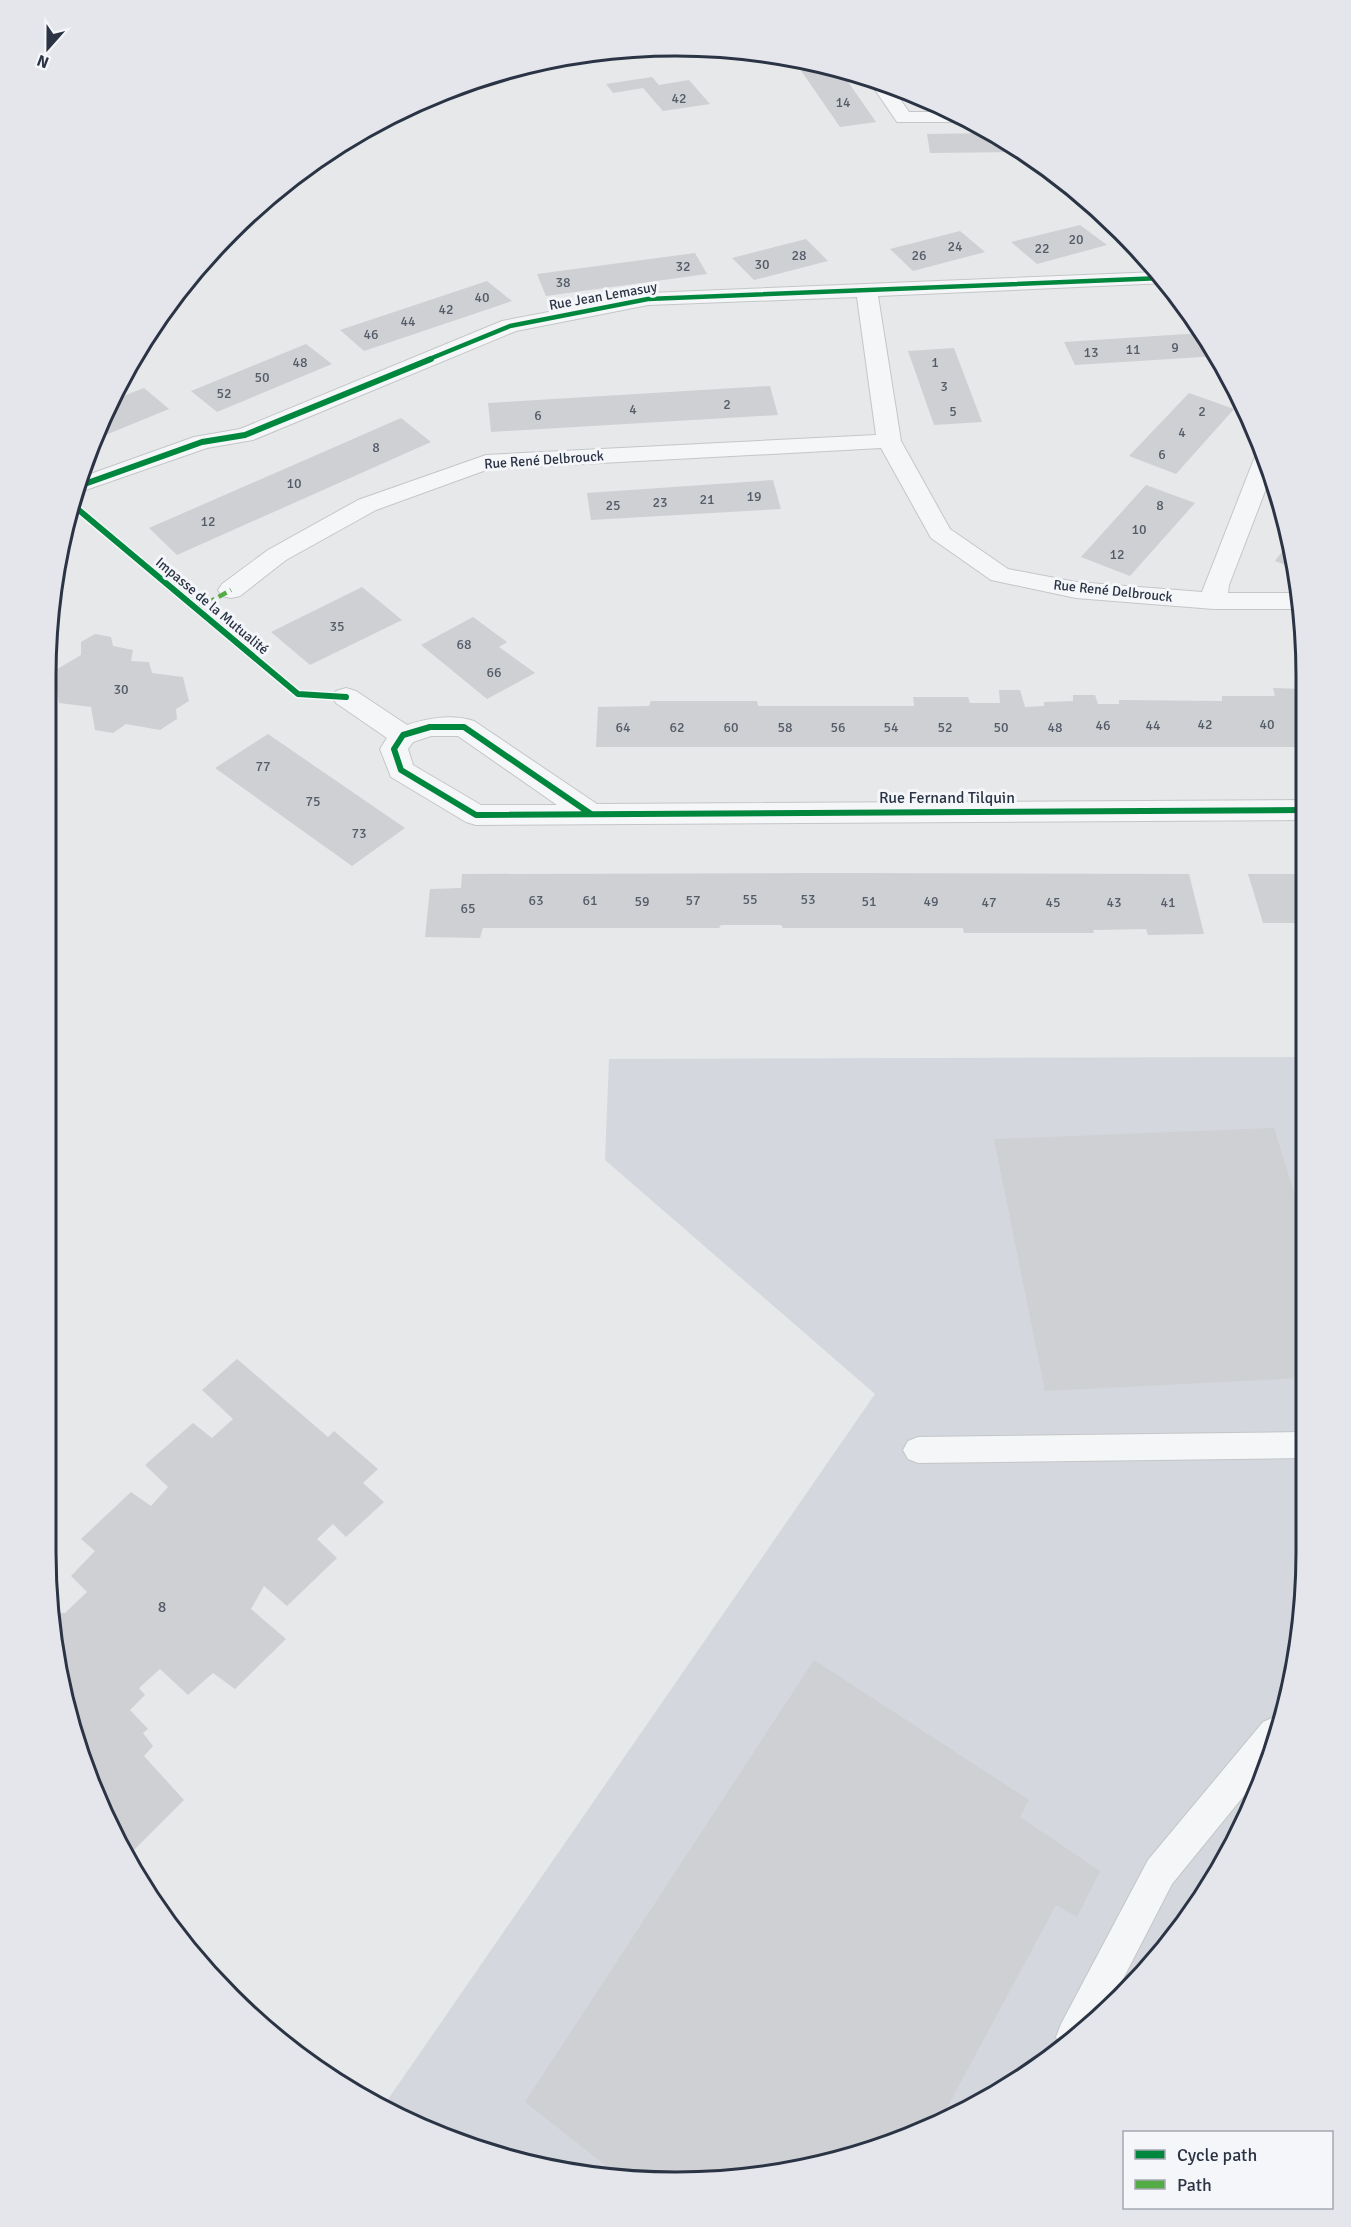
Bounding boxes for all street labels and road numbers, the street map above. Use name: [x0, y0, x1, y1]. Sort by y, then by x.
street label: Rue Jean Lemasuy: [548, 278, 659, 314]
street label: Rue René Delbrouck: [484, 447, 604, 473]
street label: Impasse de la Mutualité: [152, 554, 272, 658]
street label: Rue René Delbrouck: [1053, 576, 1173, 606]
street label: Rue Fernand Tilquin: [879, 788, 1015, 808]

